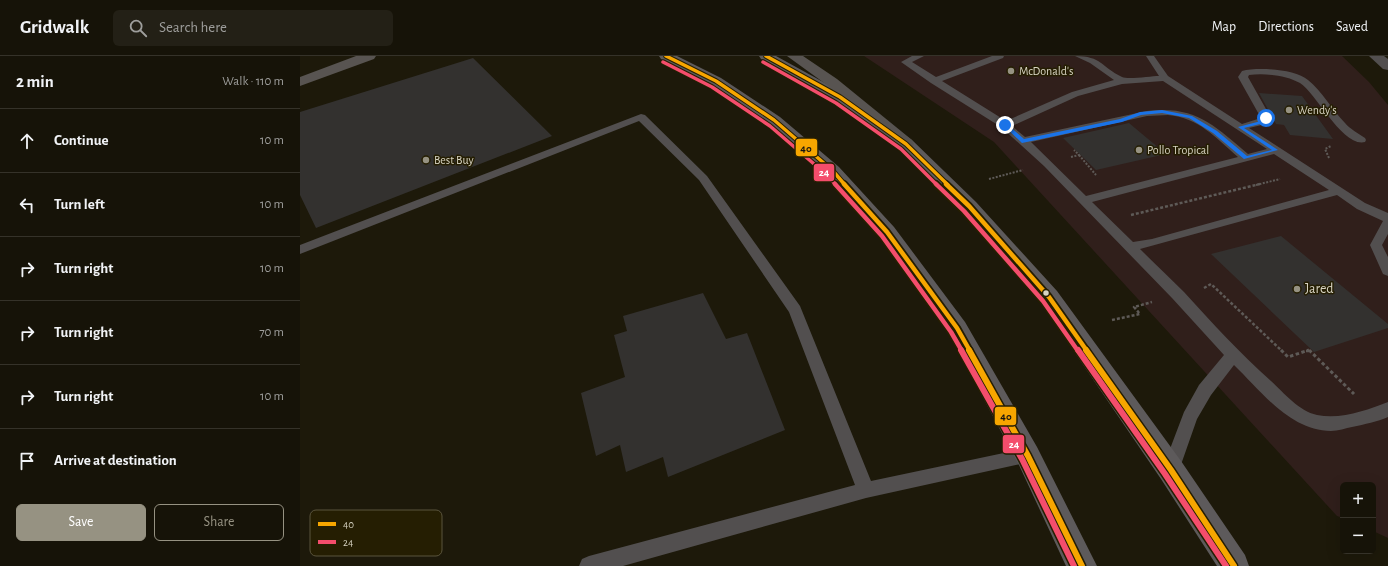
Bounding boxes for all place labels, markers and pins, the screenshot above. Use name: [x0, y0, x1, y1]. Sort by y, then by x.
place label: McDonald's: [1019, 65, 1073, 77]
marker: McDonald's: [1006, 66, 1016, 76]
place label: Wendy's: [1297, 104, 1337, 117]
marker: Wendy's: [1284, 105, 1294, 115]
place label: Pollo Tropical: [1147, 144, 1209, 156]
marker: Pollo Tropical: [1134, 145, 1144, 155]
place label: Best Buy: [434, 154, 474, 167]
marker: Best Buy: [421, 155, 431, 165]
place label: Jared: [1305, 282, 1334, 296]
marker: Jared: [1292, 284, 1302, 294]
unlabelled marker: [1041, 288, 1051, 298]

